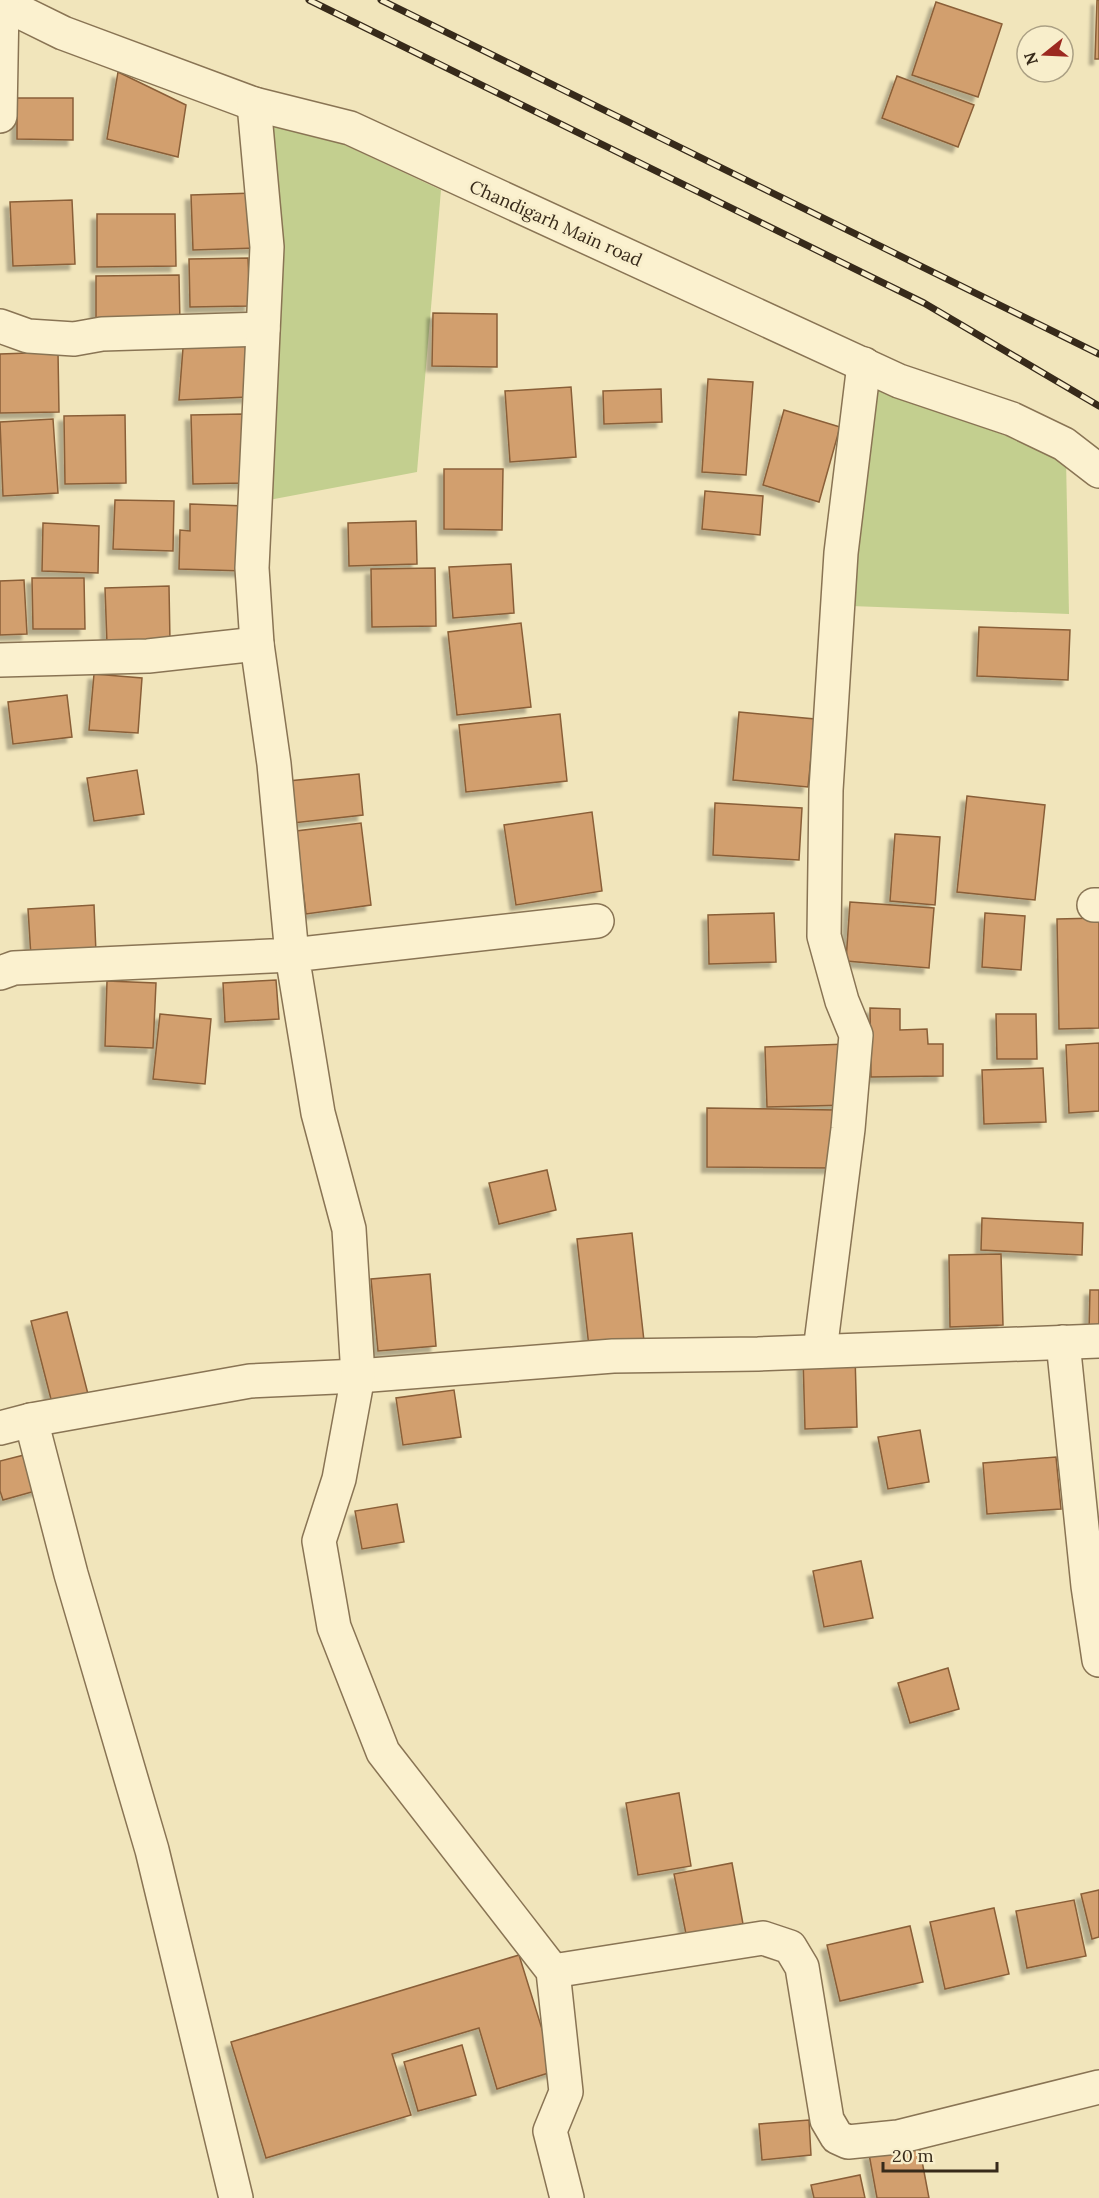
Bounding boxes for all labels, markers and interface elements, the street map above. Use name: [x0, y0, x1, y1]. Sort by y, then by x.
north arrow: [1015, 24, 1075, 84]
text: N: [1019, 50, 1042, 68]
street label: Chandigarh Main road: [466, 175, 646, 272]
scale bar: [883, 2135, 997, 2173]
text: 20 m: [892, 2144, 934, 2167]

